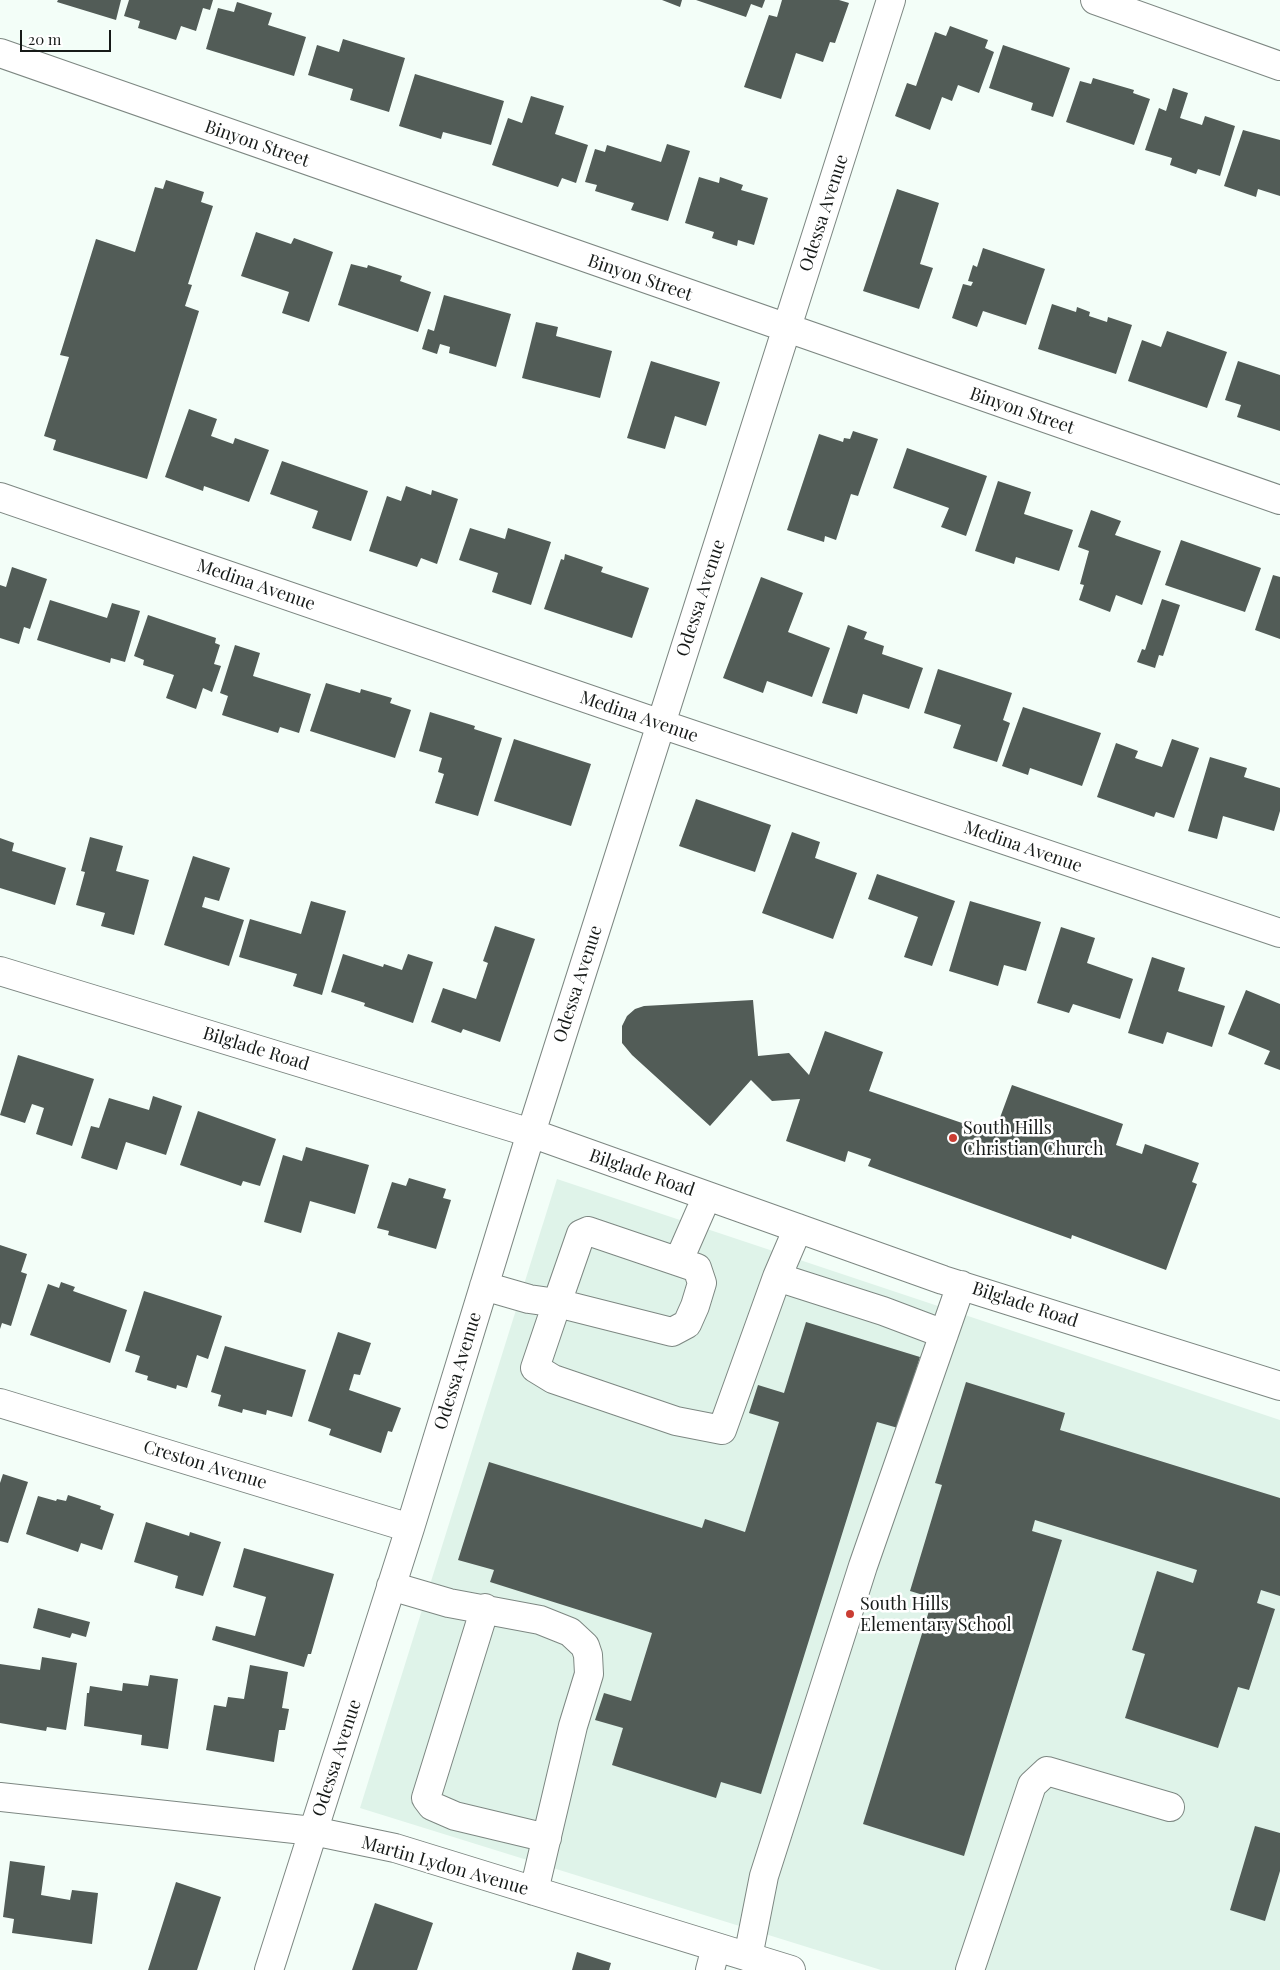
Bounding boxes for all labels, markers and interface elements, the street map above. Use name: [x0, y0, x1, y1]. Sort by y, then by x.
scale bar: [22, 20, 114, 52]
text: 20 m: [28, 29, 61, 49]
street label: Binyon Street: [202, 116, 312, 172]
street label: Odessa Avenue: [795, 152, 853, 274]
street label: Binyon Street: [585, 250, 695, 306]
street label: Binyon Street: [967, 383, 1077, 439]
street label: Odessa Avenue: [672, 537, 730, 659]
street label: Medina Avenue: [194, 555, 318, 615]
street label: Medina Avenue: [577, 687, 701, 747]
street label: Medina Avenue: [961, 817, 1085, 877]
street label: Odessa Avenue: [549, 923, 607, 1045]
street label: Bilglade Road: [200, 1023, 312, 1075]
place label: South Hills Christian Church: [963, 1117, 1104, 1160]
marker: South Hills Christian Church: [947, 1132, 959, 1144]
street label: Bilglade Road: [586, 1145, 698, 1201]
street label: Bilglade Road: [969, 1278, 1081, 1332]
street label: Odessa Avenue: [430, 1310, 486, 1432]
street label: Creston Avenue: [141, 1436, 269, 1494]
place label: South Hills Elementary School: [860, 1593, 1012, 1636]
marker: South Hills Elementary School: [844, 1608, 856, 1620]
street label: Odessa Avenue: [308, 1697, 366, 1819]
street label: Martin Lydon Avenue: [359, 1832, 531, 1900]

